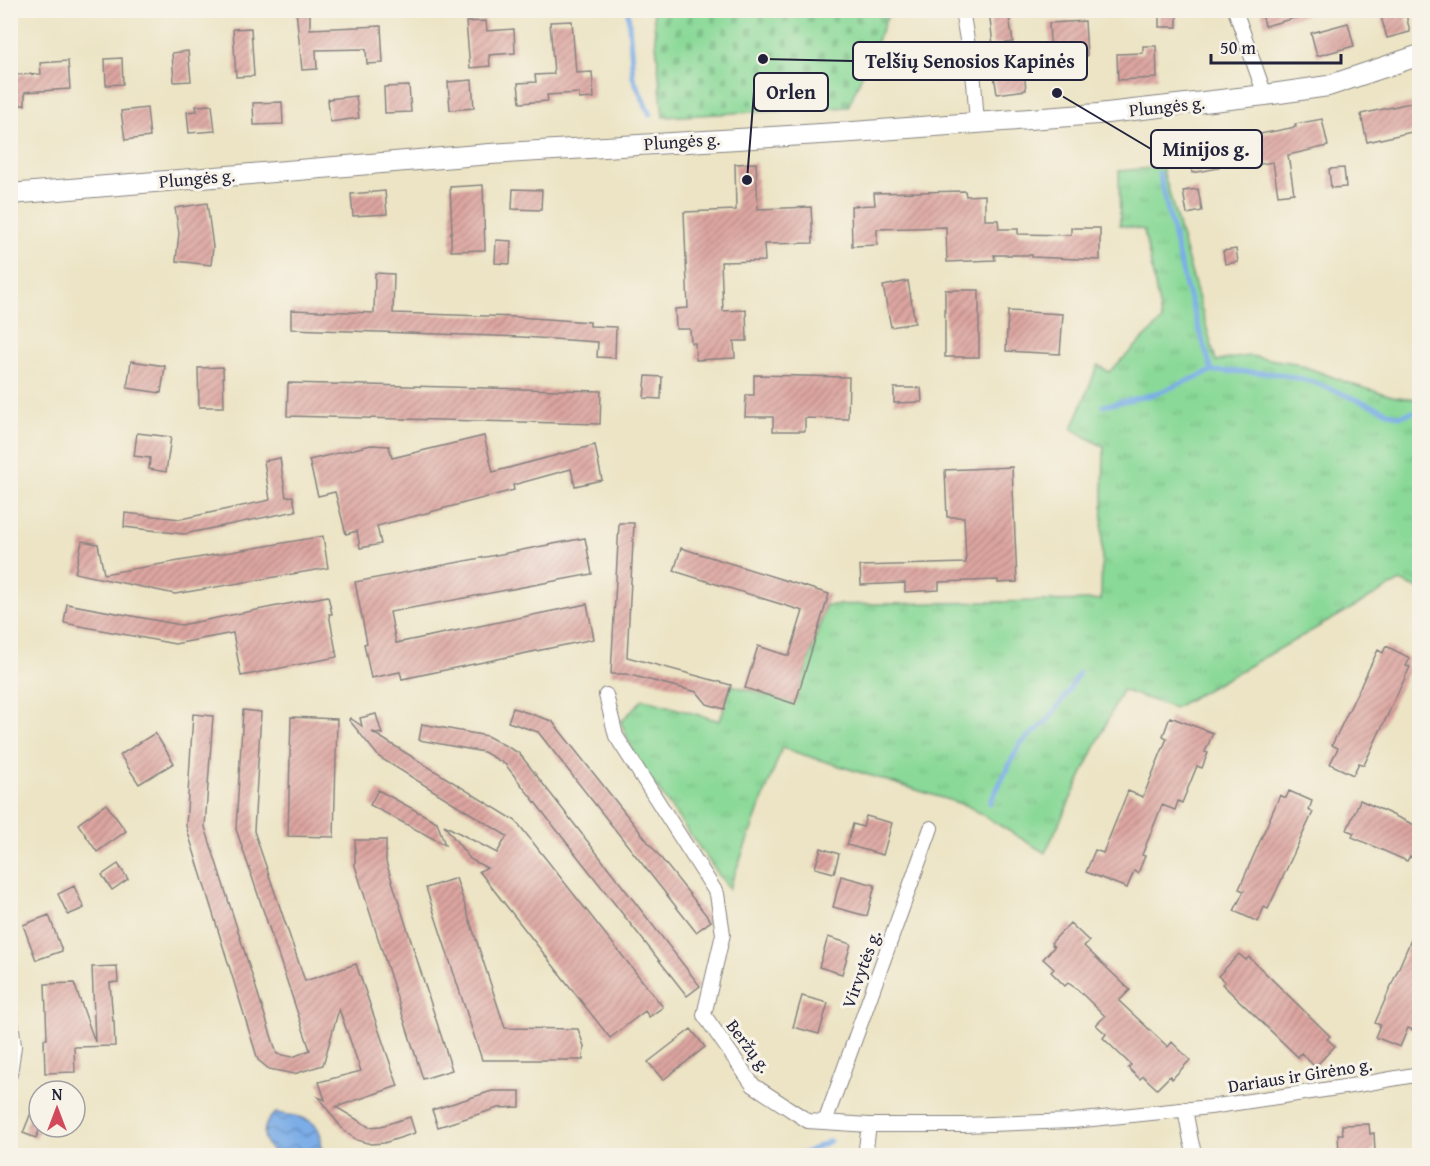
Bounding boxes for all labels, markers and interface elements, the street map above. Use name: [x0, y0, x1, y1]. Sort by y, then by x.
scale bar: [1211, 27, 1342, 65]
text: 50 m: [1220, 34, 1256, 61]
callout: Telšių Senosios Kapinės: [853, 42, 1087, 80]
text: Telšių Senosios Kapinės: [865, 46, 1075, 75]
callout: Orlen: [754, 73, 828, 111]
text: Orlen: [766, 77, 816, 106]
street label: Plungės g.: [1128, 89, 1206, 123]
street label: Plungės g.: [643, 125, 721, 157]
callout: Minijos g.: [1151, 130, 1262, 168]
text: Minijos g.: [1162, 134, 1250, 163]
street label: Plungės g.: [158, 161, 236, 195]
street label: Virvytės g.: [834, 926, 888, 1012]
street label: Beržų g.: [720, 1014, 778, 1078]
street label: Dariaus ir Girėno g.: [1226, 1050, 1374, 1100]
north arrow: [27, 1079, 87, 1139]
text: N: [52, 1082, 63, 1106]

